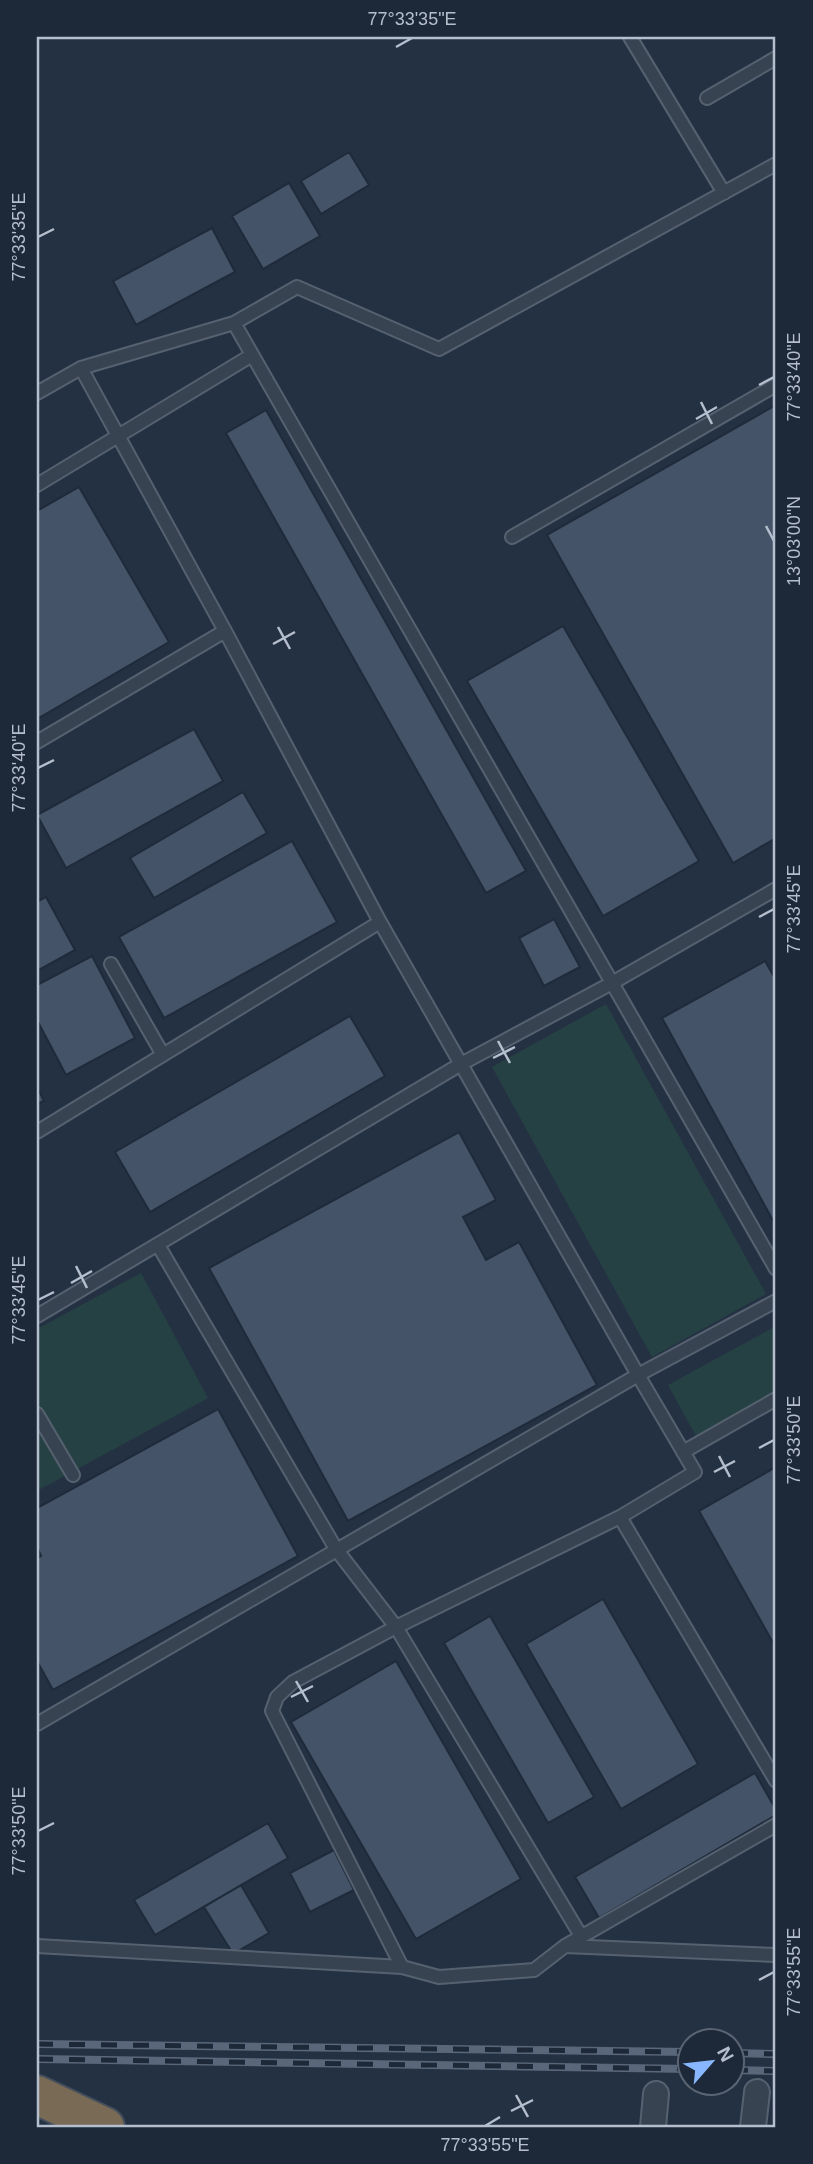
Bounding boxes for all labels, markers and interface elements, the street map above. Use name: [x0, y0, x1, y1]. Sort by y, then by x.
text: 77°33'35"E: [367, 9, 457, 29]
text: 77°33'35"E: [9, 192, 29, 282]
text: 77°33'40"E: [784, 332, 804, 422]
text: 13°03'00"N: [784, 496, 804, 586]
text: 77°33'40"E: [9, 723, 29, 813]
text: 77°33'45"E: [784, 864, 804, 954]
text: 77°33'45"E: [9, 1255, 29, 1345]
text: 77°33'50"E: [784, 1395, 804, 1485]
text: 77°33'50"E: [9, 1786, 29, 1876]
text: 77°33'55"E: [784, 1927, 804, 2017]
north arrow: [676, 2028, 746, 2098]
text: N: [713, 2043, 738, 2065]
text: 77°33'55"E: [440, 2135, 530, 2155]

